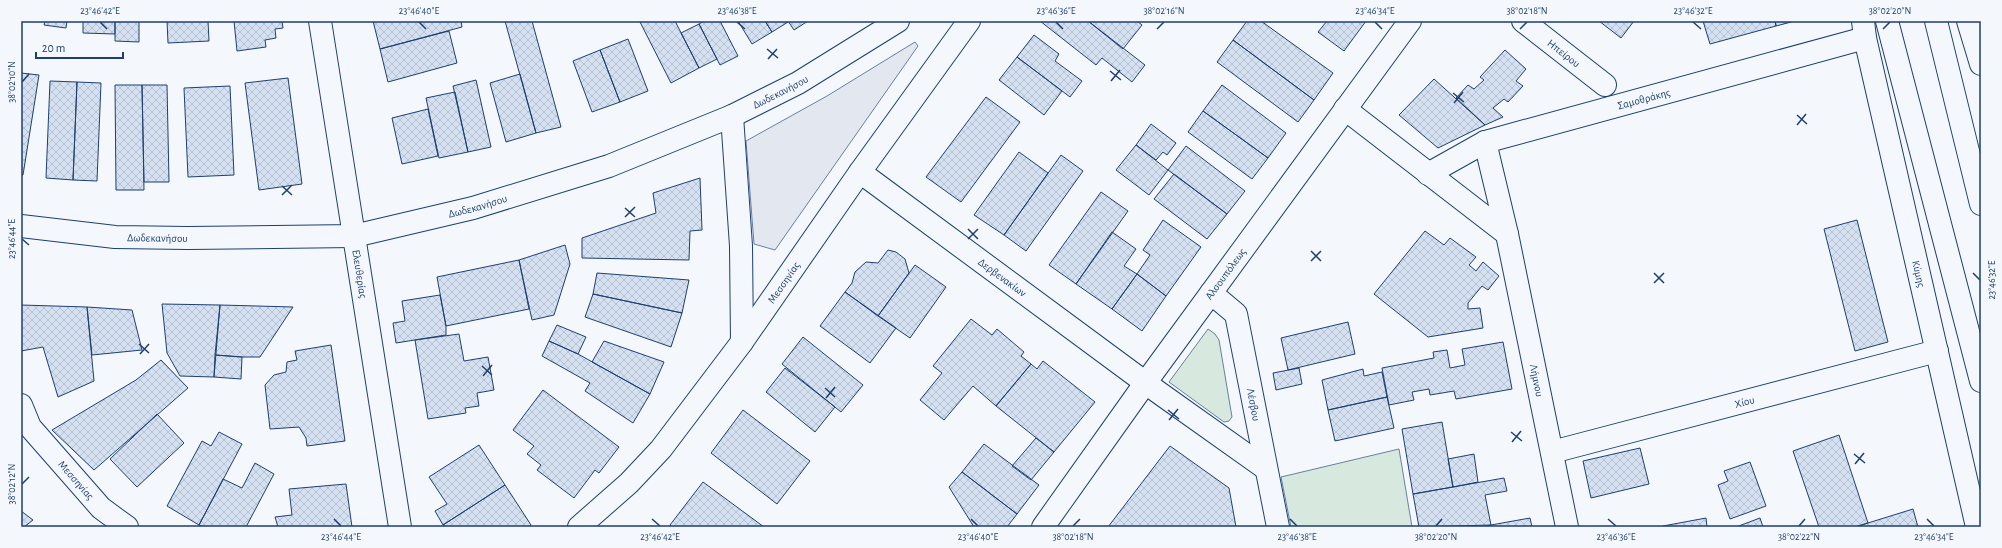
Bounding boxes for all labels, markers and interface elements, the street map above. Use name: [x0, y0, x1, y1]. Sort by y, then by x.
text: 23°46'42"E: [80, 6, 120, 16]
text: 23°46'40"E: [399, 6, 439, 16]
text: 23°46'38"E: [717, 6, 757, 16]
text: 23°46'36"E: [1036, 6, 1076, 16]
text: 38°02'16"N: [1143, 6, 1185, 16]
text: 23°46'34"E: [1355, 6, 1395, 16]
text: 38°02'18"N: [1506, 6, 1548, 16]
text: 23°46'32"E: [1673, 6, 1713, 16]
text: 38°02'20"N: [1869, 6, 1911, 16]
scale bar: [36, 34, 123, 60]
street label: Ηπείρου: [1545, 37, 1582, 69]
text: 20 m: [42, 42, 65, 54]
text: 38°02'10"N: [7, 61, 17, 103]
street label: Δωδεκανήσου: [751, 73, 810, 111]
street label: Σαμοθράκης: [1616, 87, 1671, 111]
street label: Δωδεκανήσου: [447, 193, 509, 220]
text: 23°46'44"E: [7, 219, 17, 259]
street label: Δωδεκανήσου: [127, 232, 188, 244]
street label: Αλσουπόλεως: [1203, 246, 1248, 302]
street label: Ελευθερίας: [350, 249, 369, 299]
street label: Δερβενακίων: [976, 256, 1029, 299]
street label: Μεσσηνίας: [766, 260, 802, 305]
street label: Κύμης: [1910, 260, 1927, 288]
text: 23°46'32"E: [1987, 260, 1997, 300]
street label: Λήμνου: [1528, 363, 1545, 398]
street label: Λέσβου: [1245, 387, 1262, 422]
street label: Χίου: [1734, 394, 1756, 410]
street label: Μεσσηνίας: [56, 459, 96, 502]
text: 38°02'12"N: [7, 464, 17, 504]
text: 23°46'44"E: [321, 532, 361, 542]
text: 23°46'42"E: [640, 532, 680, 542]
text: 23°46'40"E: [958, 532, 998, 542]
text: 38°02'18"N: [1052, 532, 1094, 542]
text: 23°46'38"E: [1277, 532, 1317, 542]
text: 38°02'20"N: [1415, 532, 1457, 542]
text: 23°46'36"E: [1596, 532, 1636, 542]
text: 38°02'22"N: [1778, 532, 1820, 542]
text: 23°46'34"E: [1914, 532, 1954, 542]

